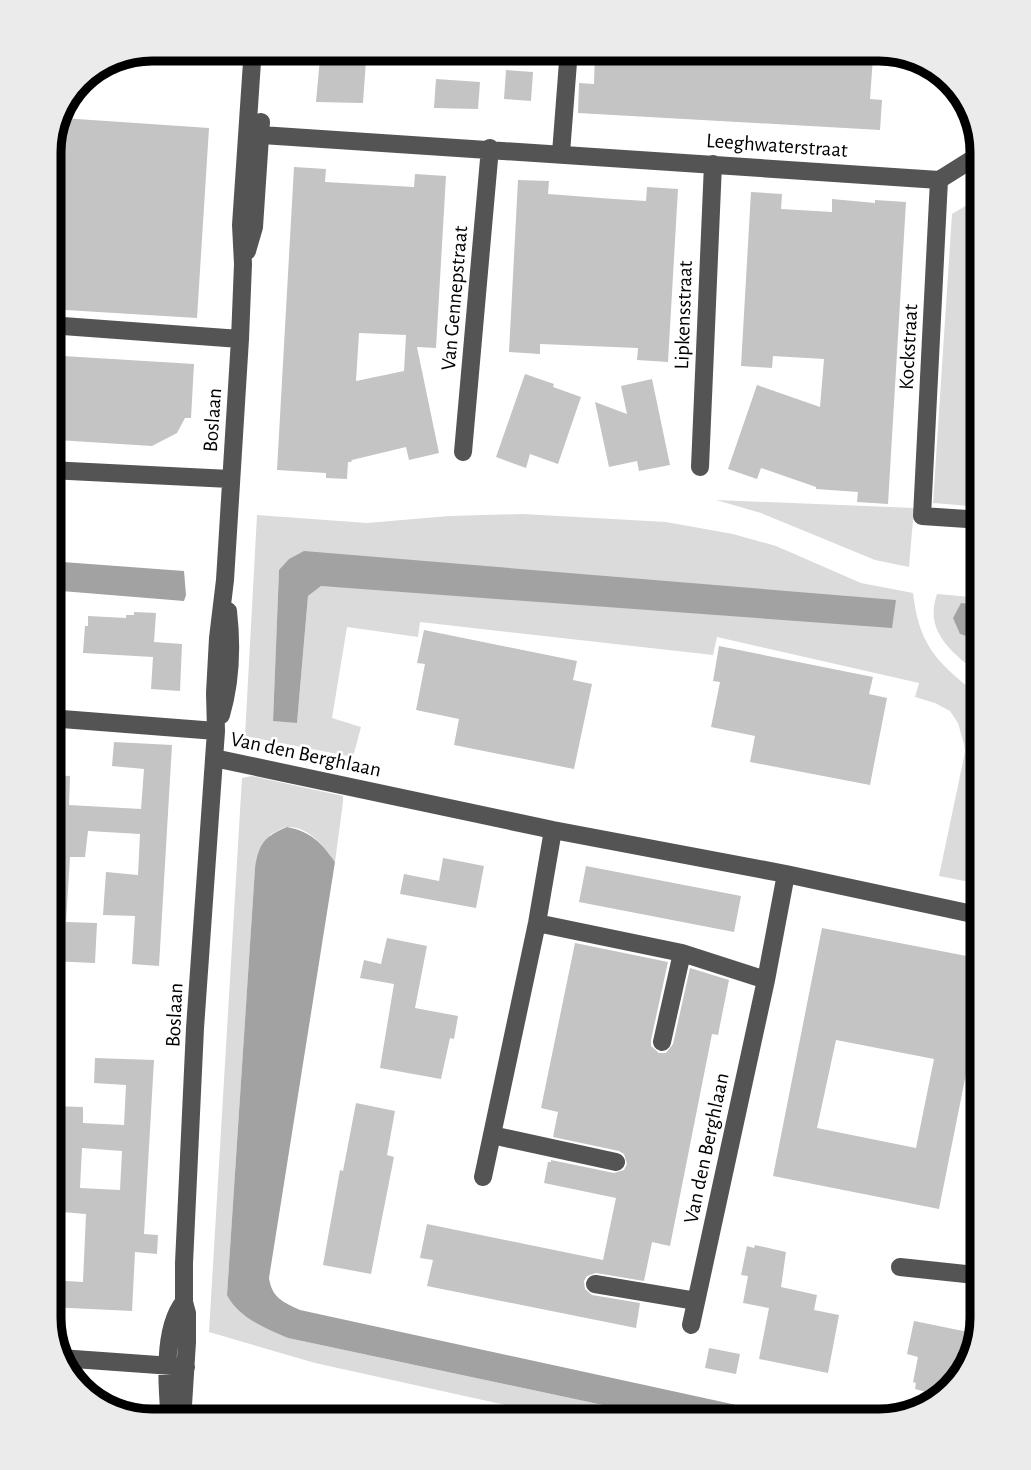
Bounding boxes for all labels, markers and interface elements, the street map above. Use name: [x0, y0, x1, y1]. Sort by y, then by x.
street label: Leeghwaterstraat: [705, 130, 849, 161]
street label: Van Gennepstraat: [438, 224, 471, 371]
street label: Lipkensstraat: [671, 260, 696, 370]
street label: Kockstraat: [896, 303, 921, 391]
street label: Boslaan: [200, 387, 225, 453]
street label: Van den Berghlaan: [229, 728, 383, 781]
street label: Boslaan: [162, 982, 187, 1048]
street label: Van den Berghlaan: [680, 1071, 733, 1225]

